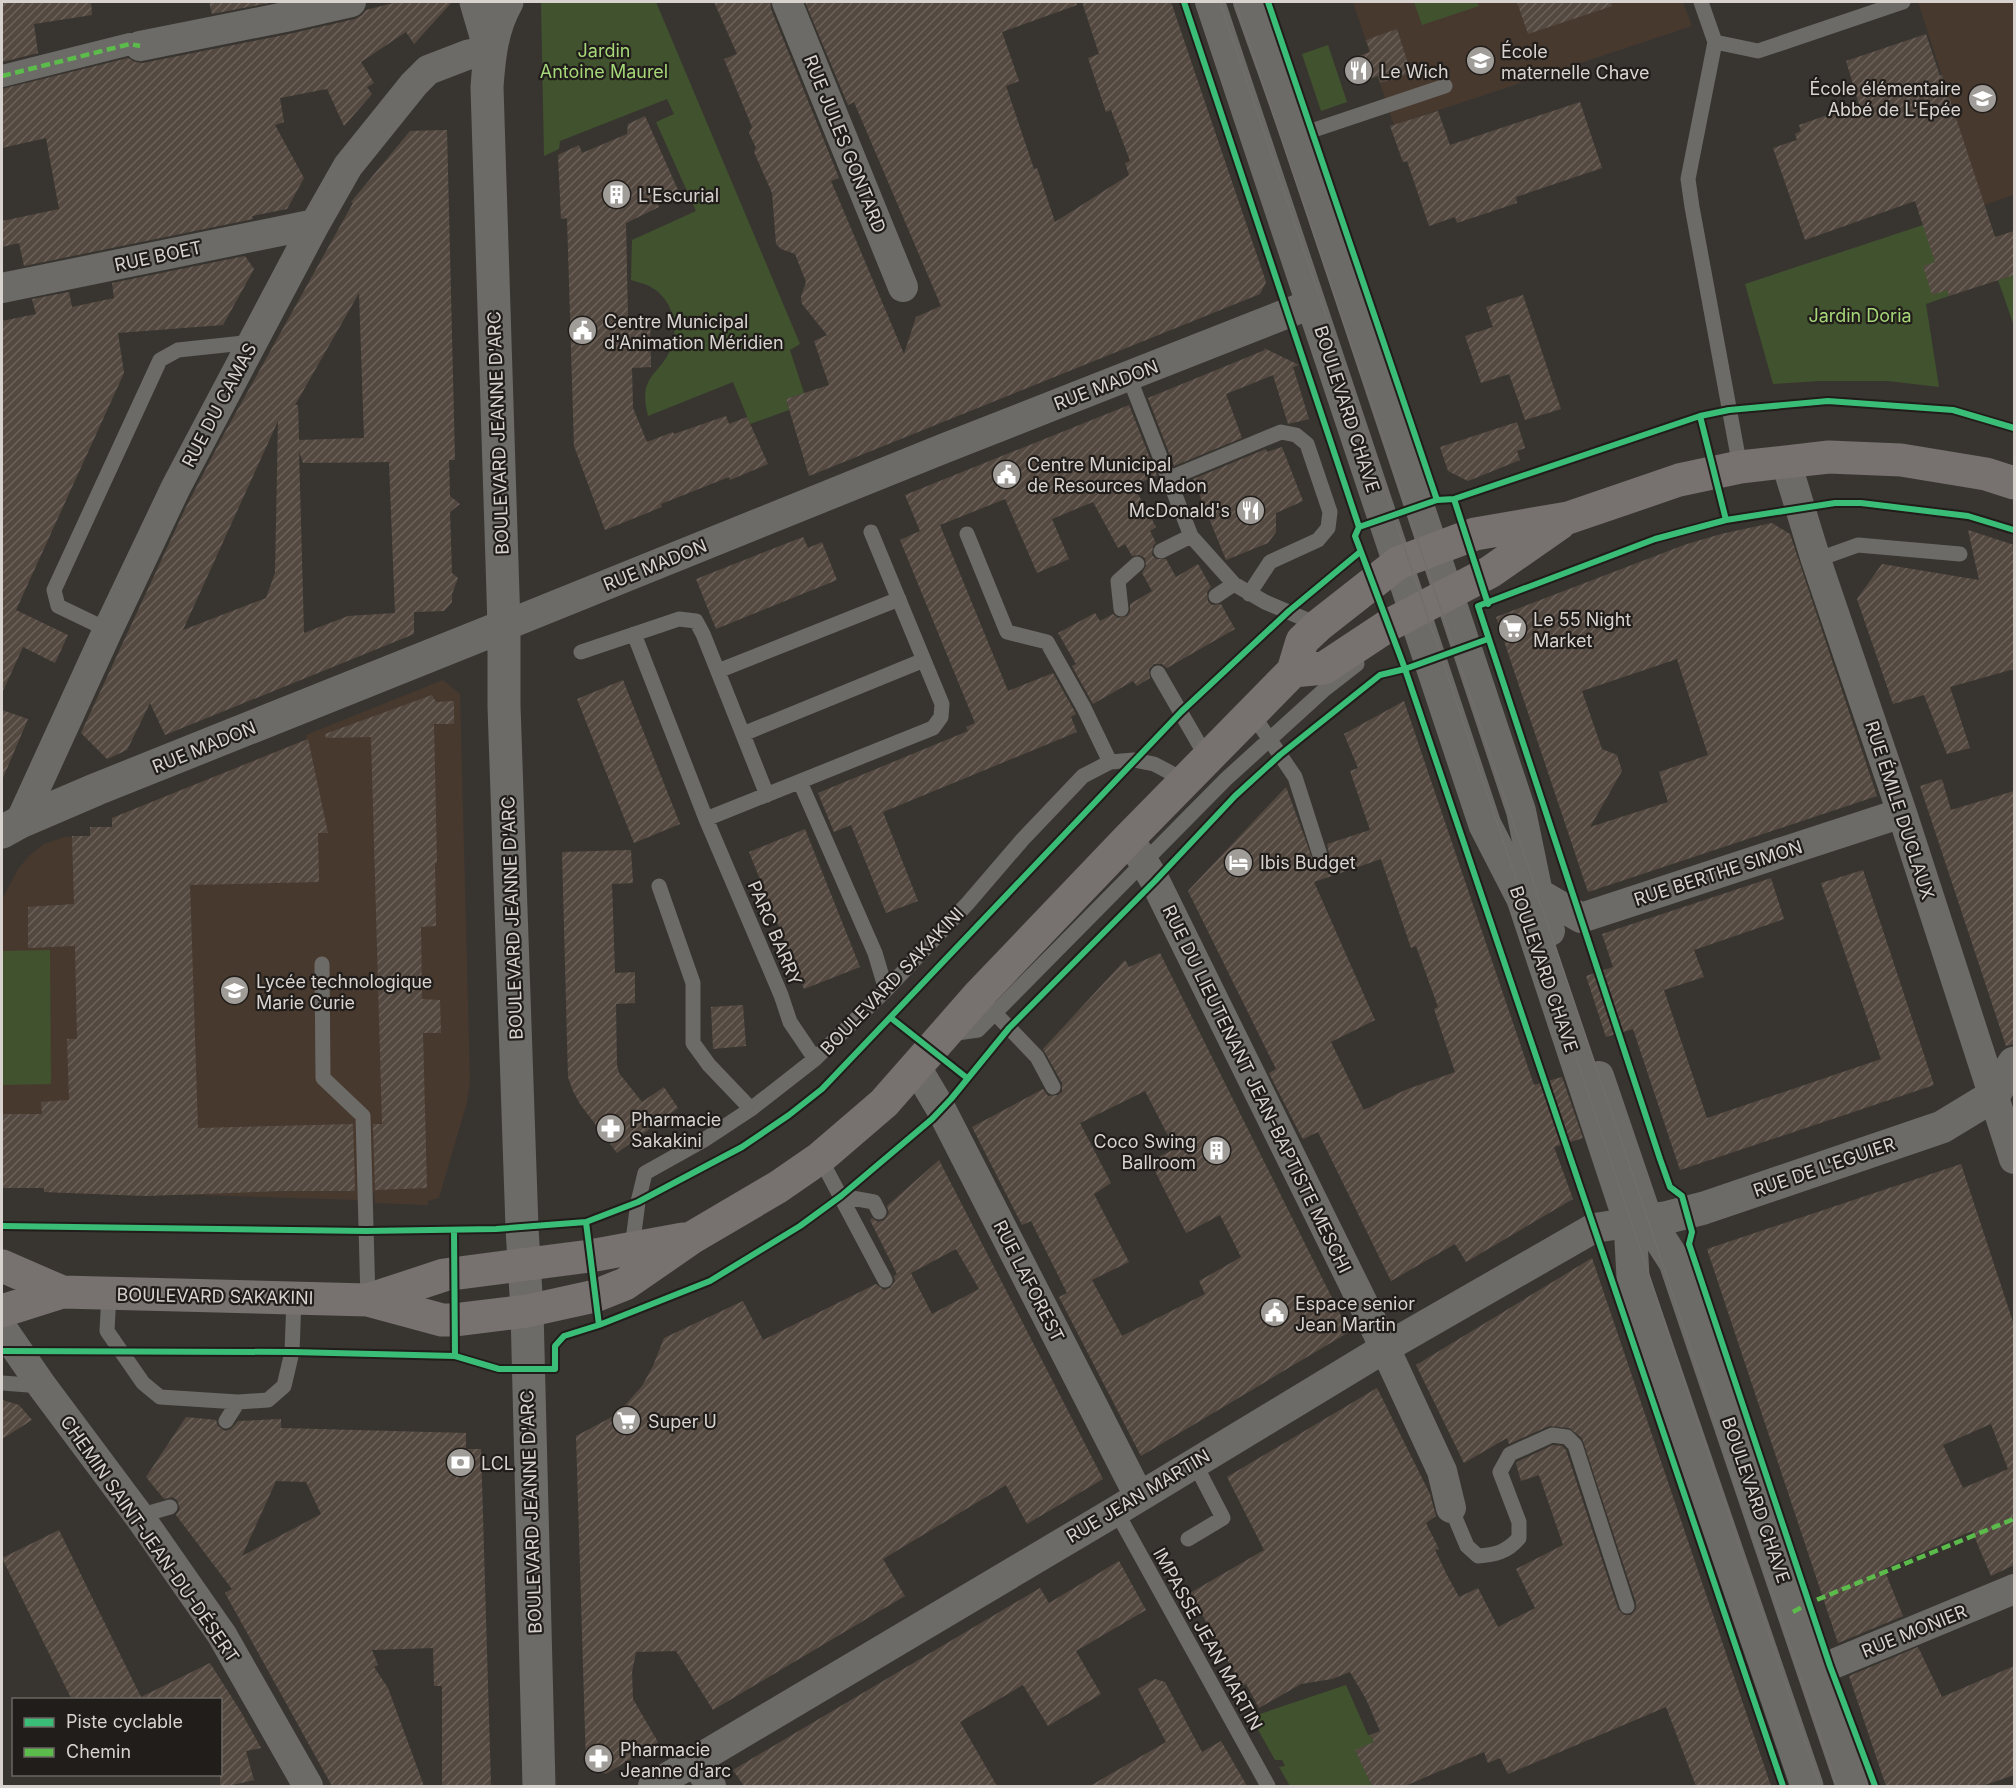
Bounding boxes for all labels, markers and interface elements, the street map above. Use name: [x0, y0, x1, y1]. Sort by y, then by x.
park label: Jardin Antoine Maurel: [540, 40, 668, 82]
place label: École maternelle Chave: [1501, 40, 1649, 83]
school or university icon: École maternelle Chave: [1464, 45, 1496, 77]
street label: RUE JULES GONTARD: [800, 52, 890, 236]
restaurant icon: Le Wich: [1343, 55, 1375, 87]
place label: Le Wich: [1380, 61, 1449, 82]
place label: École élémentaire Abbé de L'Epée: [1810, 77, 1961, 120]
school or university icon: École élémentaire Abbé de L'Epée: [1966, 82, 1998, 114]
building icon: L'Escurial: [601, 179, 633, 211]
place label: L'Escurial: [638, 185, 719, 206]
street label: RUE BOET: [112, 236, 204, 276]
park label: Jardin Doria: [1808, 305, 1912, 326]
street label: BOULEVARD JEANNE D'ARC: [483, 311, 513, 555]
place label: Centre Municipal d'Animation Méridien: [604, 311, 784, 353]
public building icon: Centre Municipal d'Animation Méridien: [567, 315, 599, 347]
street label: BOULEVARD CHAVE: [1310, 323, 1384, 495]
street label: RUE DU CAMAS: [177, 339, 261, 471]
street label: RUE MADON: [1051, 356, 1161, 414]
place label: Centre Municipal de Resources Madon: [1027, 454, 1207, 496]
public building icon: Centre Municipal de Resources Madon: [990, 458, 1022, 490]
restaurant icon: McDonald's: [1235, 494, 1267, 526]
place label: McDonald's: [1129, 500, 1230, 521]
street label: RUE MADON: [600, 535, 710, 595]
place label: Le 55 Night Market: [1533, 609, 1631, 651]
supermarket icon: Le 55 Night Market: [1496, 613, 1528, 645]
street label: RUE MADON: [149, 717, 259, 777]
street label: RUE ÉMILE DUCLAUX: [1861, 718, 1940, 902]
street label: BOULEVARD JEANNE D'ARC: [497, 796, 527, 1040]
street label: RUE BERTHE SIMON: [1631, 836, 1805, 910]
hotel icon: Ibis Budget: [1223, 846, 1255, 878]
place label: Ibis Budget: [1260, 852, 1356, 873]
street label: PARC BARRY: [744, 878, 806, 988]
street label: BOULEVARD CHAVE: [1506, 883, 1582, 1055]
street label: RUE DU LIEUTENANT JEAN-BAPTISTE MESCHI: [1158, 902, 1356, 1276]
street label: BOULEVARD SAKAKINI: [816, 903, 968, 1059]
place label: Lycée technologique Marie Curie: [256, 971, 432, 1013]
school or university icon: Lycée technologique Marie Curie: [219, 975, 251, 1007]
place label: Pharmacie Sakakini: [631, 1109, 721, 1151]
pharmacy icon: Pharmacie Sakakini: [594, 1113, 626, 1145]
place label: Coco Swing Ballroom: [1094, 1131, 1196, 1173]
street label: RUE DE L'EGUIER: [1750, 1133, 1898, 1201]
building icon: Coco Swing Ballroom: [1201, 1135, 1233, 1167]
street label: RUE LAFOREST: [989, 1217, 1069, 1345]
street label: BOULEVARD SAKAKINI: [116, 1284, 314, 1308]
place label: Espace senior Jean Martin: [1295, 1293, 1415, 1335]
public building icon: Espace senior Jean Martin: [1258, 1297, 1290, 1329]
street label: BOULEVARD JEANNE D'ARC: [516, 1390, 546, 1634]
supermarket icon: Super U: [611, 1405, 643, 1437]
street label: CHEMIN SAINT-JEAN-DU-DÉSERT: [56, 1411, 244, 1666]
place label: Super U: [648, 1411, 717, 1432]
street label: BOULEVARD CHAVE: [1718, 1414, 1794, 1586]
street label: RUE JEAN MARTIN: [1063, 1445, 1213, 1547]
bank icon: LCL: [444, 1447, 476, 1479]
place label: LCL: [481, 1453, 514, 1474]
street label: IMPASSE JEAN MARTIN: [1149, 1544, 1267, 1734]
street label: RUE MONIER: [1858, 1600, 1970, 1662]
legend: [12, 1698, 222, 1776]
text: Piste cyclable: [66, 1711, 183, 1732]
place label: Pharmacie Jeanne d'arc: [620, 1739, 731, 1781]
text: Chemin: [66, 1741, 131, 1762]
pharmacy icon: Pharmacie Jeanne d'arc: [583, 1743, 615, 1775]

